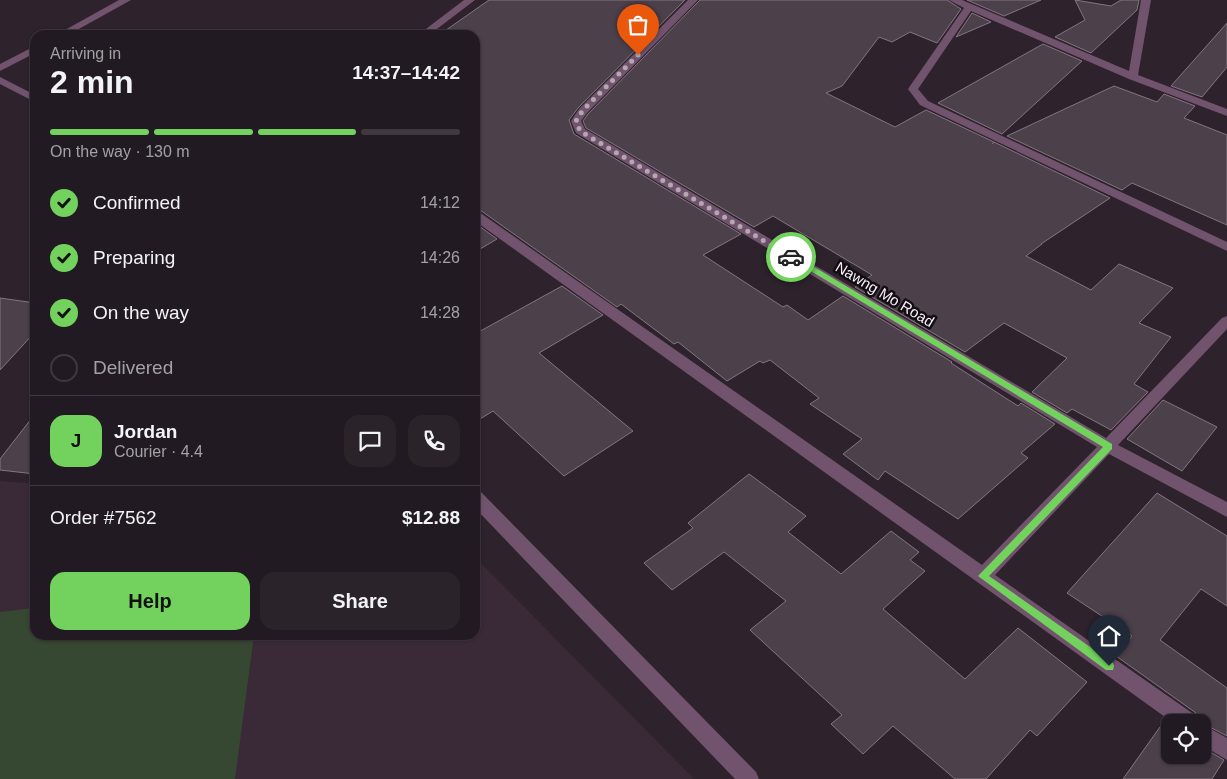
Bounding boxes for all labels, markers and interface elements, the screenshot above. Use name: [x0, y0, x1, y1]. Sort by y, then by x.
pin: [617, 4, 659, 55]
icon: bag: [624, 11, 652, 39]
text: Arriving in: [50, 45, 121, 62]
text: 14:37–14:42: [352, 62, 460, 83]
text: 2 min: [50, 64, 134, 100]
text: On the way · 130 m: [50, 143, 190, 160]
icon: check: [50, 189, 78, 217]
text: Confirmed: [93, 192, 181, 213]
text: 14:12: [420, 194, 460, 211]
courier: [766, 232, 816, 282]
icon: car: [777, 243, 805, 271]
icon: check: [50, 244, 78, 272]
text: Preparing: [93, 247, 175, 268]
text: 14:26: [420, 249, 460, 266]
street label: Nawng Mo Road: [833, 258, 937, 330]
icon: check: [50, 299, 78, 327]
text: On the way: [93, 302, 189, 323]
text: 14:28: [420, 304, 460, 321]
text: Delivered: [93, 357, 173, 378]
button: chat: [344, 415, 396, 467]
button: phone: [408, 415, 460, 467]
text: Jordan: [114, 421, 177, 442]
text: J: [71, 430, 81, 451]
text: Courier · 4.4: [114, 443, 203, 460]
text: Order #7562: [50, 507, 157, 528]
text: $12.88: [402, 507, 460, 528]
button: Help: [50, 572, 250, 630]
button: Share: [260, 572, 460, 630]
pin: [1088, 615, 1130, 666]
icon: home: [1095, 622, 1123, 650]
map controls: [1161, 714, 1211, 764]
button: locate: [1161, 714, 1211, 764]

